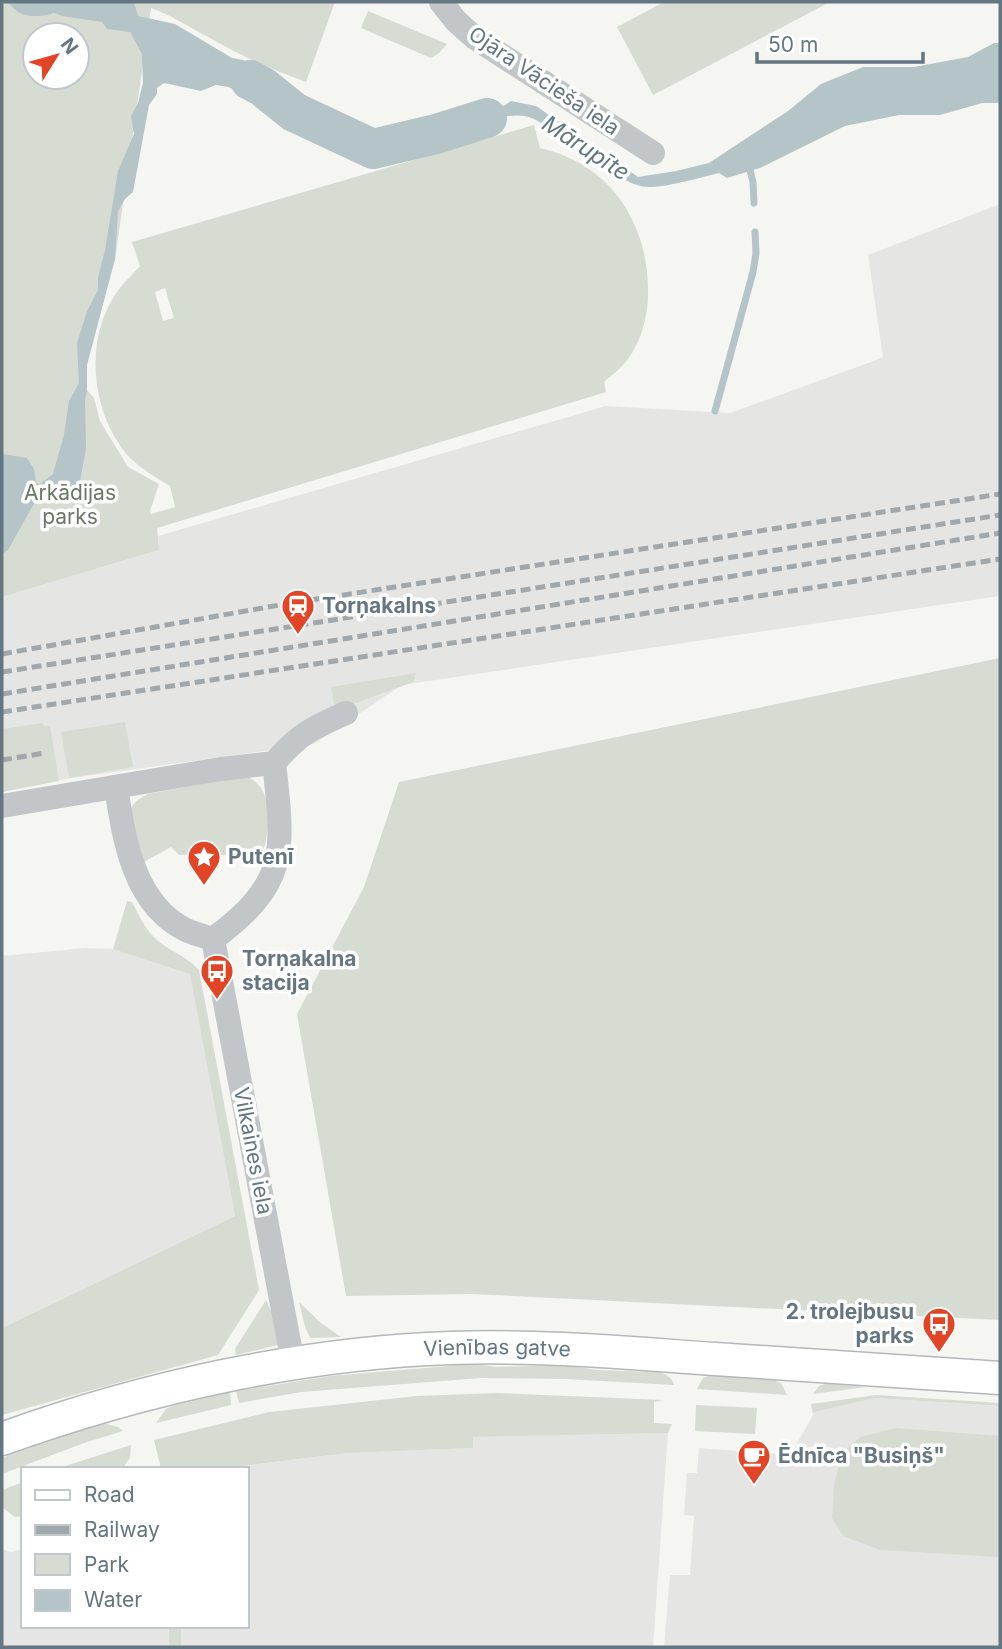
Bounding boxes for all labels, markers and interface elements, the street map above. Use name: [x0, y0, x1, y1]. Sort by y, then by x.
north arrow: [21, 21, 91, 91]
street label: Ojāra Vācieša iela: [464, 21, 624, 140]
scale bar: [757, 21, 923, 65]
text: 50 m: [768, 32, 818, 57]
text: N: [56, 33, 83, 59]
water label: Mārupīte: [537, 109, 635, 187]
park label: Arkādijas parks: [24, 480, 116, 529]
station icon: Torņakalns: [279, 587, 317, 636]
place label: Torņakalns: [322, 593, 436, 618]
place icon: Putenī: [185, 838, 223, 887]
place label: Putenī: [228, 844, 294, 869]
place label: Torņakalna stacija: [242, 946, 357, 995]
bus stop icon: Torņakalna stacija: [198, 952, 236, 1001]
street label: Vilkaines iela: [229, 1085, 278, 1217]
place label: 2. trolejbusu parks: [786, 1299, 914, 1348]
bus stop icon: 2. trolejbusu parks: [920, 1305, 958, 1354]
street label: Vienības gatve: [423, 1334, 571, 1361]
cafe icon: Ēdnīca "Busiņš": [735, 1437, 773, 1486]
place label: Ēdnīca "Busiņš": [778, 1443, 945, 1468]
legend: [21, 1467, 248, 1628]
text: Road: [84, 1482, 135, 1507]
text: Railway: [84, 1517, 160, 1542]
text: Park: [84, 1552, 129, 1577]
text: Water: [84, 1587, 142, 1612]

